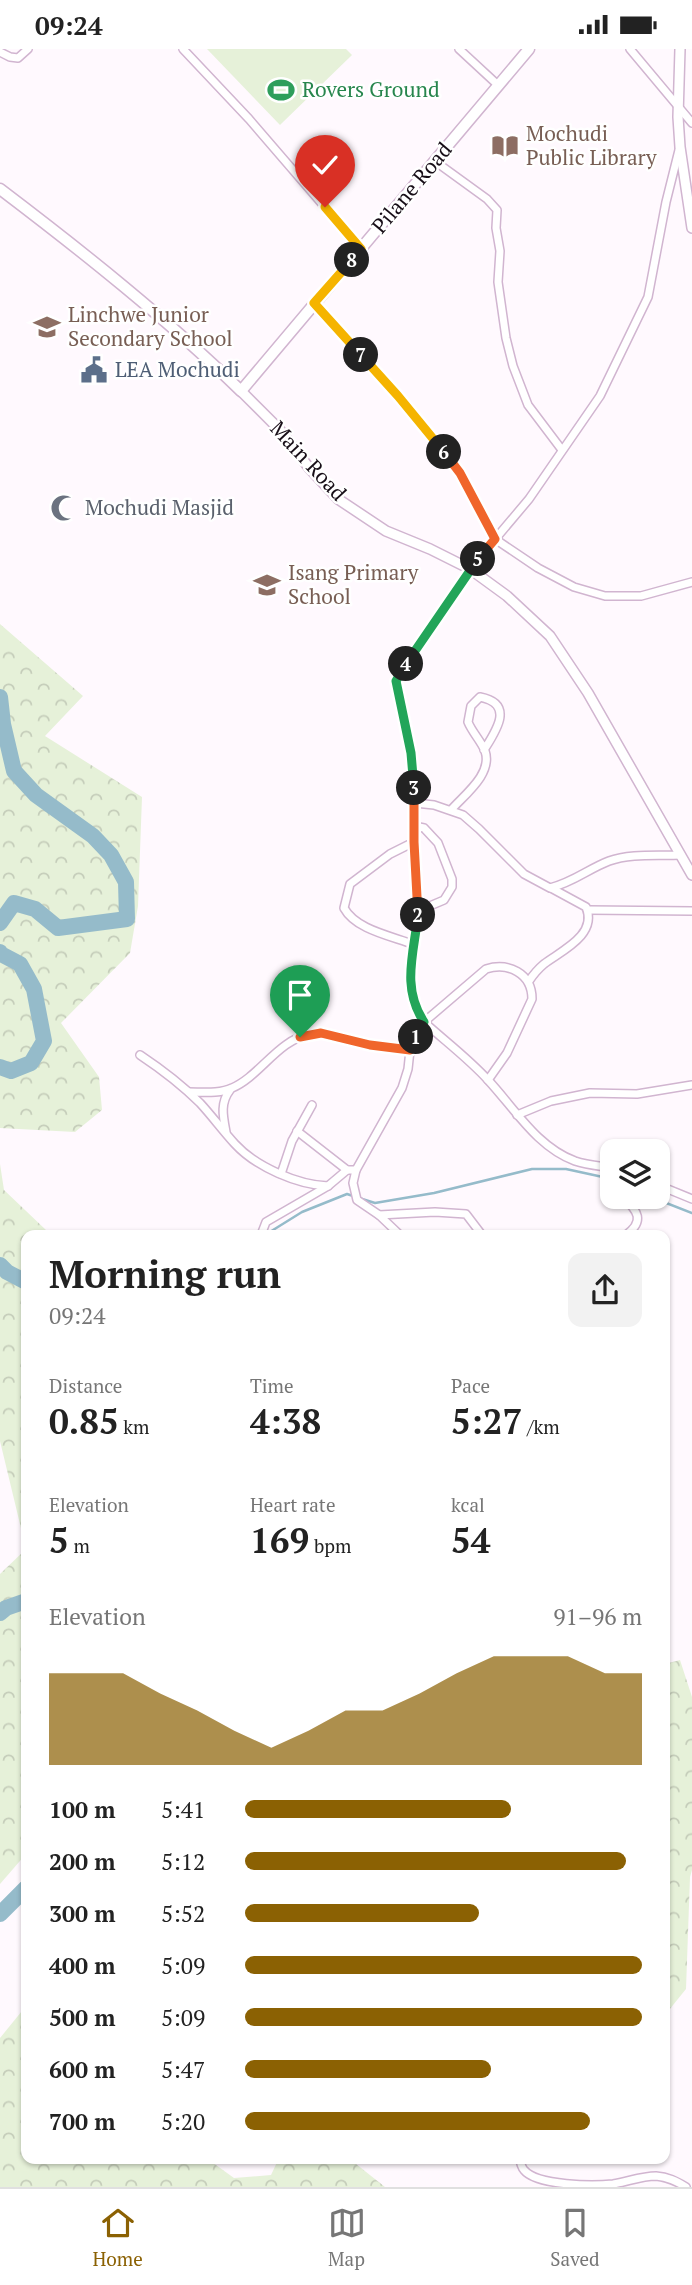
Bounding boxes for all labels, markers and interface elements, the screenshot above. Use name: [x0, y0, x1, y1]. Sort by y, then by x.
text: 09:24: [35, 8, 103, 42]
sports icon: Rovers Ground: [266, 75, 296, 105]
place label: Rovers Ground: [302, 75, 440, 103]
place label: Mochudi Public Library: [526, 119, 657, 171]
library icon: Mochudi Public Library: [490, 131, 520, 161]
pin: [295, 135, 355, 207]
street label: Pilane Road: [365, 136, 458, 239]
icon: check: [306, 146, 344, 184]
pin: 8: [334, 243, 370, 277]
text: 8: [346, 247, 357, 272]
place label: Linchwe Junior Secondary School: [68, 300, 233, 352]
school or university icon: Linchwe Junior Secondary School: [32, 312, 62, 342]
pin: 7: [344, 337, 378, 373]
text: 7: [355, 342, 366, 367]
public building icon: LEA Mochudi: [79, 355, 109, 385]
place label: LEA Mochudi: [115, 355, 240, 383]
street label: Main Road: [265, 414, 353, 507]
pin: 6: [426, 435, 462, 469]
text: 6: [438, 439, 449, 464]
mosque icon: Mochudi Masjid: [49, 493, 79, 523]
place label: Mochudi Masjid: [85, 493, 234, 521]
pin: 5: [461, 541, 496, 577]
text: 5: [472, 546, 483, 571]
place label: Isang Primary School: [288, 558, 419, 610]
school or university icon: Isang Primary School: [252, 570, 282, 600]
pin: 4: [388, 647, 424, 681]
text: 4: [400, 651, 411, 676]
pin: 3: [396, 771, 432, 805]
text: 3: [408, 775, 419, 800]
pin: 2: [400, 897, 436, 933]
text: 2: [412, 902, 423, 927]
pin: [270, 965, 330, 1037]
icon: arrive: [281, 976, 319, 1014]
pin: 1: [398, 1019, 434, 1055]
text: 1: [410, 1024, 421, 1049]
map controls: [600, 1139, 670, 1209]
button: layers: [600, 1139, 670, 1209]
text: Morning run: [49, 1249, 281, 1299]
button: share: [568, 1253, 642, 1327]
text: 09:24: [49, 1300, 106, 1331]
text: Distance: [49, 1373, 122, 1398]
text: Time: [250, 1373, 293, 1398]
text: Pace: [451, 1373, 490, 1398]
text: 0.85: [49, 1398, 119, 1444]
text: 4:38: [250, 1398, 321, 1444]
text: 5:27: [451, 1398, 522, 1444]
text: km: [119, 1414, 150, 1439]
text: /km: [522, 1414, 560, 1439]
text: Elevation: [49, 1492, 129, 1517]
text: Heart rate: [250, 1492, 335, 1517]
text: kcal: [451, 1492, 485, 1517]
text: 5: [49, 1517, 69, 1563]
text: 169: [250, 1517, 309, 1563]
text: 54: [451, 1517, 491, 1563]
text: m: [69, 1533, 90, 1558]
text: bpm: [309, 1533, 351, 1558]
text: Elevation: [49, 1601, 146, 1632]
text: 91–96 m: [553, 1601, 642, 1632]
text: 100 m: [49, 1794, 115, 1825]
text: 5:41: [161, 1794, 205, 1825]
text: 200 m: [49, 1846, 115, 1877]
text: 5:12: [161, 1846, 205, 1877]
text: 300 m: [49, 1898, 115, 1929]
text: 5:52: [161, 1898, 205, 1929]
text: 400 m: [49, 1950, 115, 1981]
text: 5:09: [161, 1950, 205, 1981]
text: 500 m: [49, 2002, 115, 2033]
text: 5:09: [161, 2002, 205, 2033]
text: 600 m: [49, 2054, 115, 2085]
text: 5:47: [161, 2054, 205, 2085]
text: 700 m: [49, 2106, 115, 2137]
text: 5:20: [161, 2106, 205, 2137]
tab: Home: [92, 2204, 143, 2271]
tab: Map: [328, 2204, 366, 2271]
tab: Saved: [550, 2204, 600, 2271]

